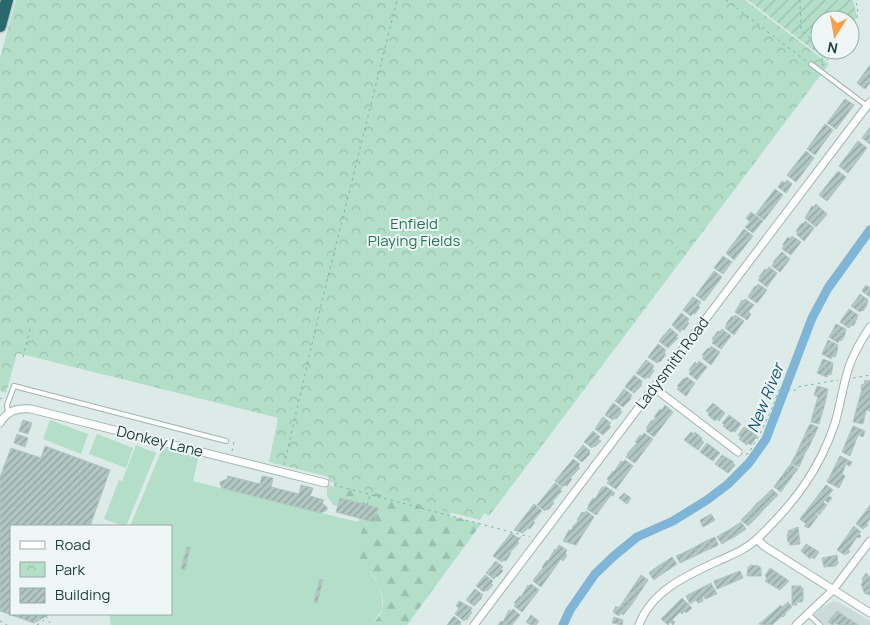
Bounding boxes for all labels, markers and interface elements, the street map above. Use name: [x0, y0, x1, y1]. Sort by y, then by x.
north arrow: [810, 10, 860, 60]
text: N: [826, 38, 839, 59]
park label: Enfield Playing Fields: [368, 213, 460, 251]
street label: Ladysmith Road: [630, 313, 714, 413]
water label: New River: [741, 358, 790, 436]
street label: Donkey Lane: [115, 420, 206, 462]
legend: [10, 525, 172, 615]
text: Road: [55, 534, 91, 555]
text: Park: [55, 559, 85, 580]
text: Building: [55, 584, 110, 605]

